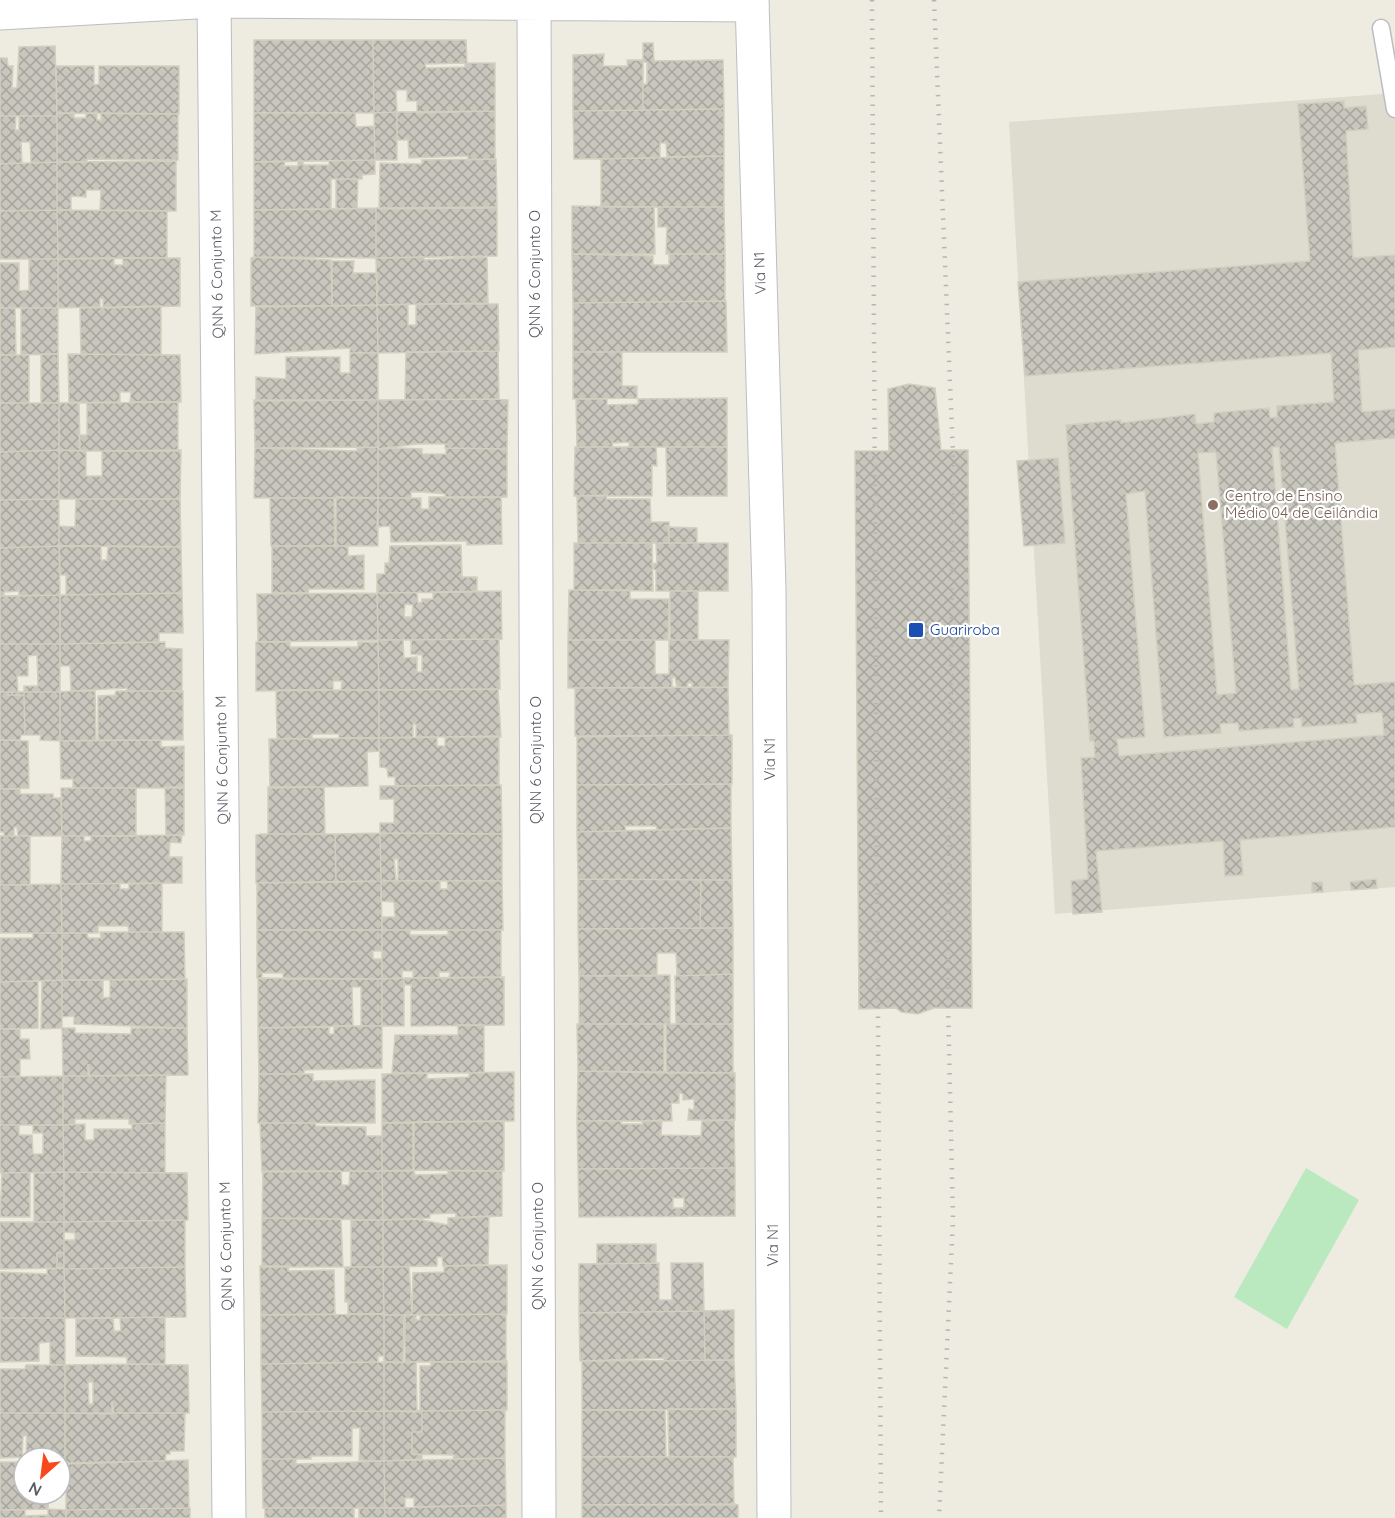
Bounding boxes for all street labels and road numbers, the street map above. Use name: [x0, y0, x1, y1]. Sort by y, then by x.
street label: QNN 6 Conjunto M: [206, 209, 227, 339]
street label: QNN 6 Conjunto O: [525, 210, 544, 338]
street label: Via N1: [749, 251, 770, 295]
street label: QNN 6 Conjunto M: [211, 695, 232, 825]
street label: QNN 6 Conjunto O: [526, 696, 545, 824]
street label: Via N1: [760, 738, 779, 780]
street label: QNN 6 Conjunto M: [215, 1181, 236, 1311]
street label: QNN 6 Conjunto O: [528, 1182, 547, 1310]
street label: Via N1: [763, 1224, 782, 1266]

